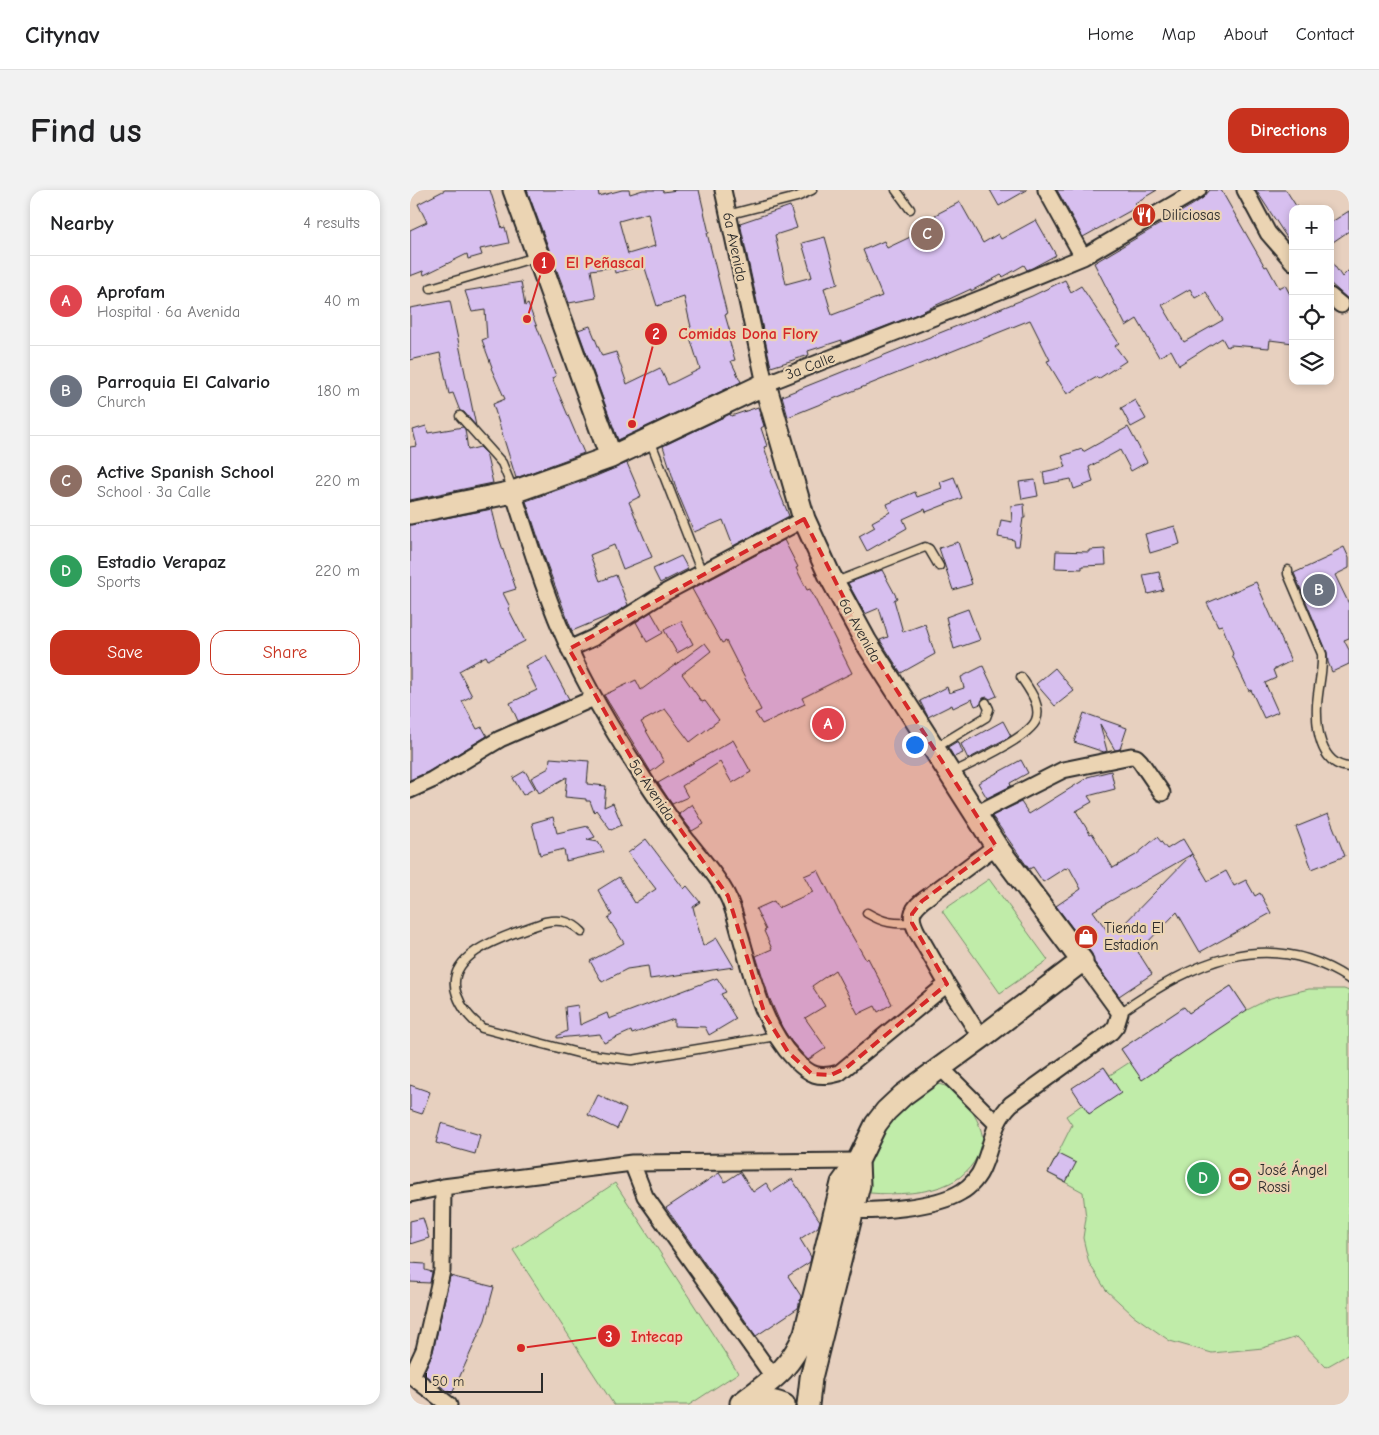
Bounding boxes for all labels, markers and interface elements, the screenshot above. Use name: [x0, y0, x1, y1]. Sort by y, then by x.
text: Citynav: [25, 21, 100, 49]
text: Home: [1087, 24, 1134, 45]
text: Map: [1162, 24, 1196, 45]
text: About: [1224, 24, 1268, 45]
text: Contact: [1296, 24, 1354, 45]
button: Directions: [1228, 108, 1349, 153]
text: Find us: [30, 110, 142, 151]
restaurant icon: Diliciosas: [1131, 202, 1157, 228]
map controls: [1289, 205, 1334, 385]
button: +: [1289, 205, 1334, 250]
place label: Diliciosas: [1162, 206, 1220, 224]
text: Nearby: [50, 211, 114, 235]
street label: 6a Avenida: [719, 211, 751, 283]
text: 4 results: [303, 214, 360, 232]
pin: C: [911, 215, 943, 253]
callout: El Peñascal: [531, 247, 655, 278]
button: −: [1289, 250, 1334, 295]
text: 1: [541, 254, 547, 272]
text: El Peñascal: [566, 254, 644, 272]
text: Aprofam: [97, 281, 165, 303]
text: A: [62, 292, 70, 310]
text: 40 m: [324, 292, 360, 310]
button: locate: [1289, 295, 1334, 340]
text: Hospital · 6a Avenida: [97, 303, 240, 321]
callout: Comidas Dona Flory: [643, 318, 828, 349]
text: 2: [652, 325, 660, 343]
text: Comidas Dona Flory: [678, 325, 818, 343]
button: layers: [1289, 340, 1334, 385]
street label: 3a Calle: [783, 348, 838, 384]
text: Parroquia El Calvario: [97, 371, 270, 393]
text: B: [61, 382, 71, 400]
text: 180 m: [317, 382, 360, 400]
text: Church: [97, 393, 146, 411]
text: Active Spanish School: [97, 461, 274, 483]
text: C: [61, 472, 71, 490]
text: 220 m: [315, 472, 360, 490]
text: School · 3a Calle: [97, 483, 211, 501]
text: Estadio Verapaz: [97, 551, 226, 573]
text: D: [61, 562, 71, 580]
text: 220 m: [315, 562, 360, 580]
pin: B: [1303, 571, 1335, 609]
text: Sports: [97, 573, 140, 591]
street label: 6a Avenida: [835, 595, 885, 665]
button: Save: [50, 630, 200, 675]
button: Share: [210, 630, 360, 675]
pin: A: [812, 705, 844, 743]
your location: [902, 732, 928, 758]
street label: 5a Avenida: [625, 756, 679, 824]
place label: Tienda El Estadion: [1104, 919, 1164, 954]
shop icon: Tienda El Estadion: [1073, 924, 1099, 950]
pin: D: [1187, 1159, 1219, 1197]
place label: José Ángel Rossi: [1258, 1160, 1327, 1196]
sports icon: José Ángel Rossi: [1227, 1166, 1253, 1192]
callout: Intecap: [596, 1321, 693, 1352]
text: 3: [605, 1328, 613, 1346]
text: Intecap: [631, 1328, 683, 1346]
scale bar: [425, 1370, 542, 1393]
text: 50 m: [432, 1373, 464, 1390]

